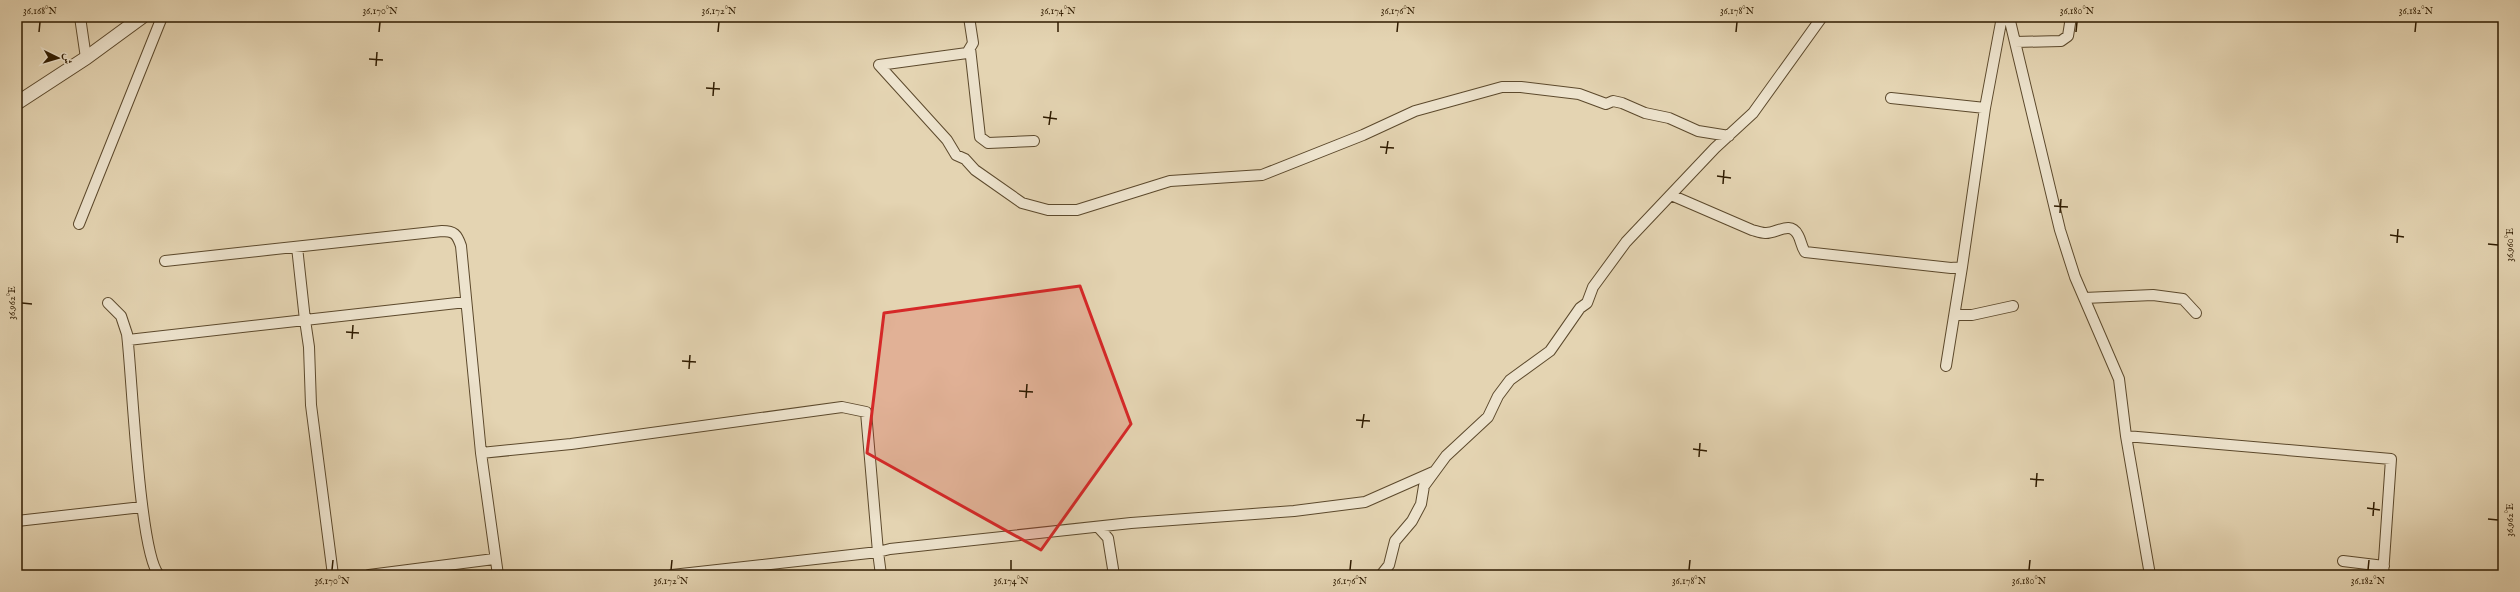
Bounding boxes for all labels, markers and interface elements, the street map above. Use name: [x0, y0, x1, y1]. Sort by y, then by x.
text: 36.168°N: [23, 5, 57, 18]
text: 36.170°N: [362, 5, 398, 18]
text: 36.172°N: [701, 5, 737, 18]
text: 36.174°N: [1040, 5, 1076, 18]
text: 36.176°N: [1381, 5, 1416, 18]
text: 36.178°N: [1720, 5, 1754, 18]
text: 36.180°N: [2060, 5, 2095, 18]
text: 36.182°N: [2399, 5, 2433, 18]
north arrow: [38, 38, 78, 78]
text: ش: [60, 53, 74, 65]
text: 36.960°E: [2504, 228, 2517, 262]
text: 36.962°E: [6, 286, 19, 320]
text: 36.962°E: [2504, 503, 2517, 537]
text: 36.170°N: [314, 575, 350, 588]
text: 36.172°N: [653, 575, 689, 588]
text: 36.174°N: [993, 575, 1029, 588]
text: 36.176°N: [1333, 575, 1368, 588]
text: 36.178°N: [1672, 575, 1706, 588]
text: 36.180°N: [2012, 575, 2047, 588]
text: 36.182°N: [2351, 575, 2385, 588]

